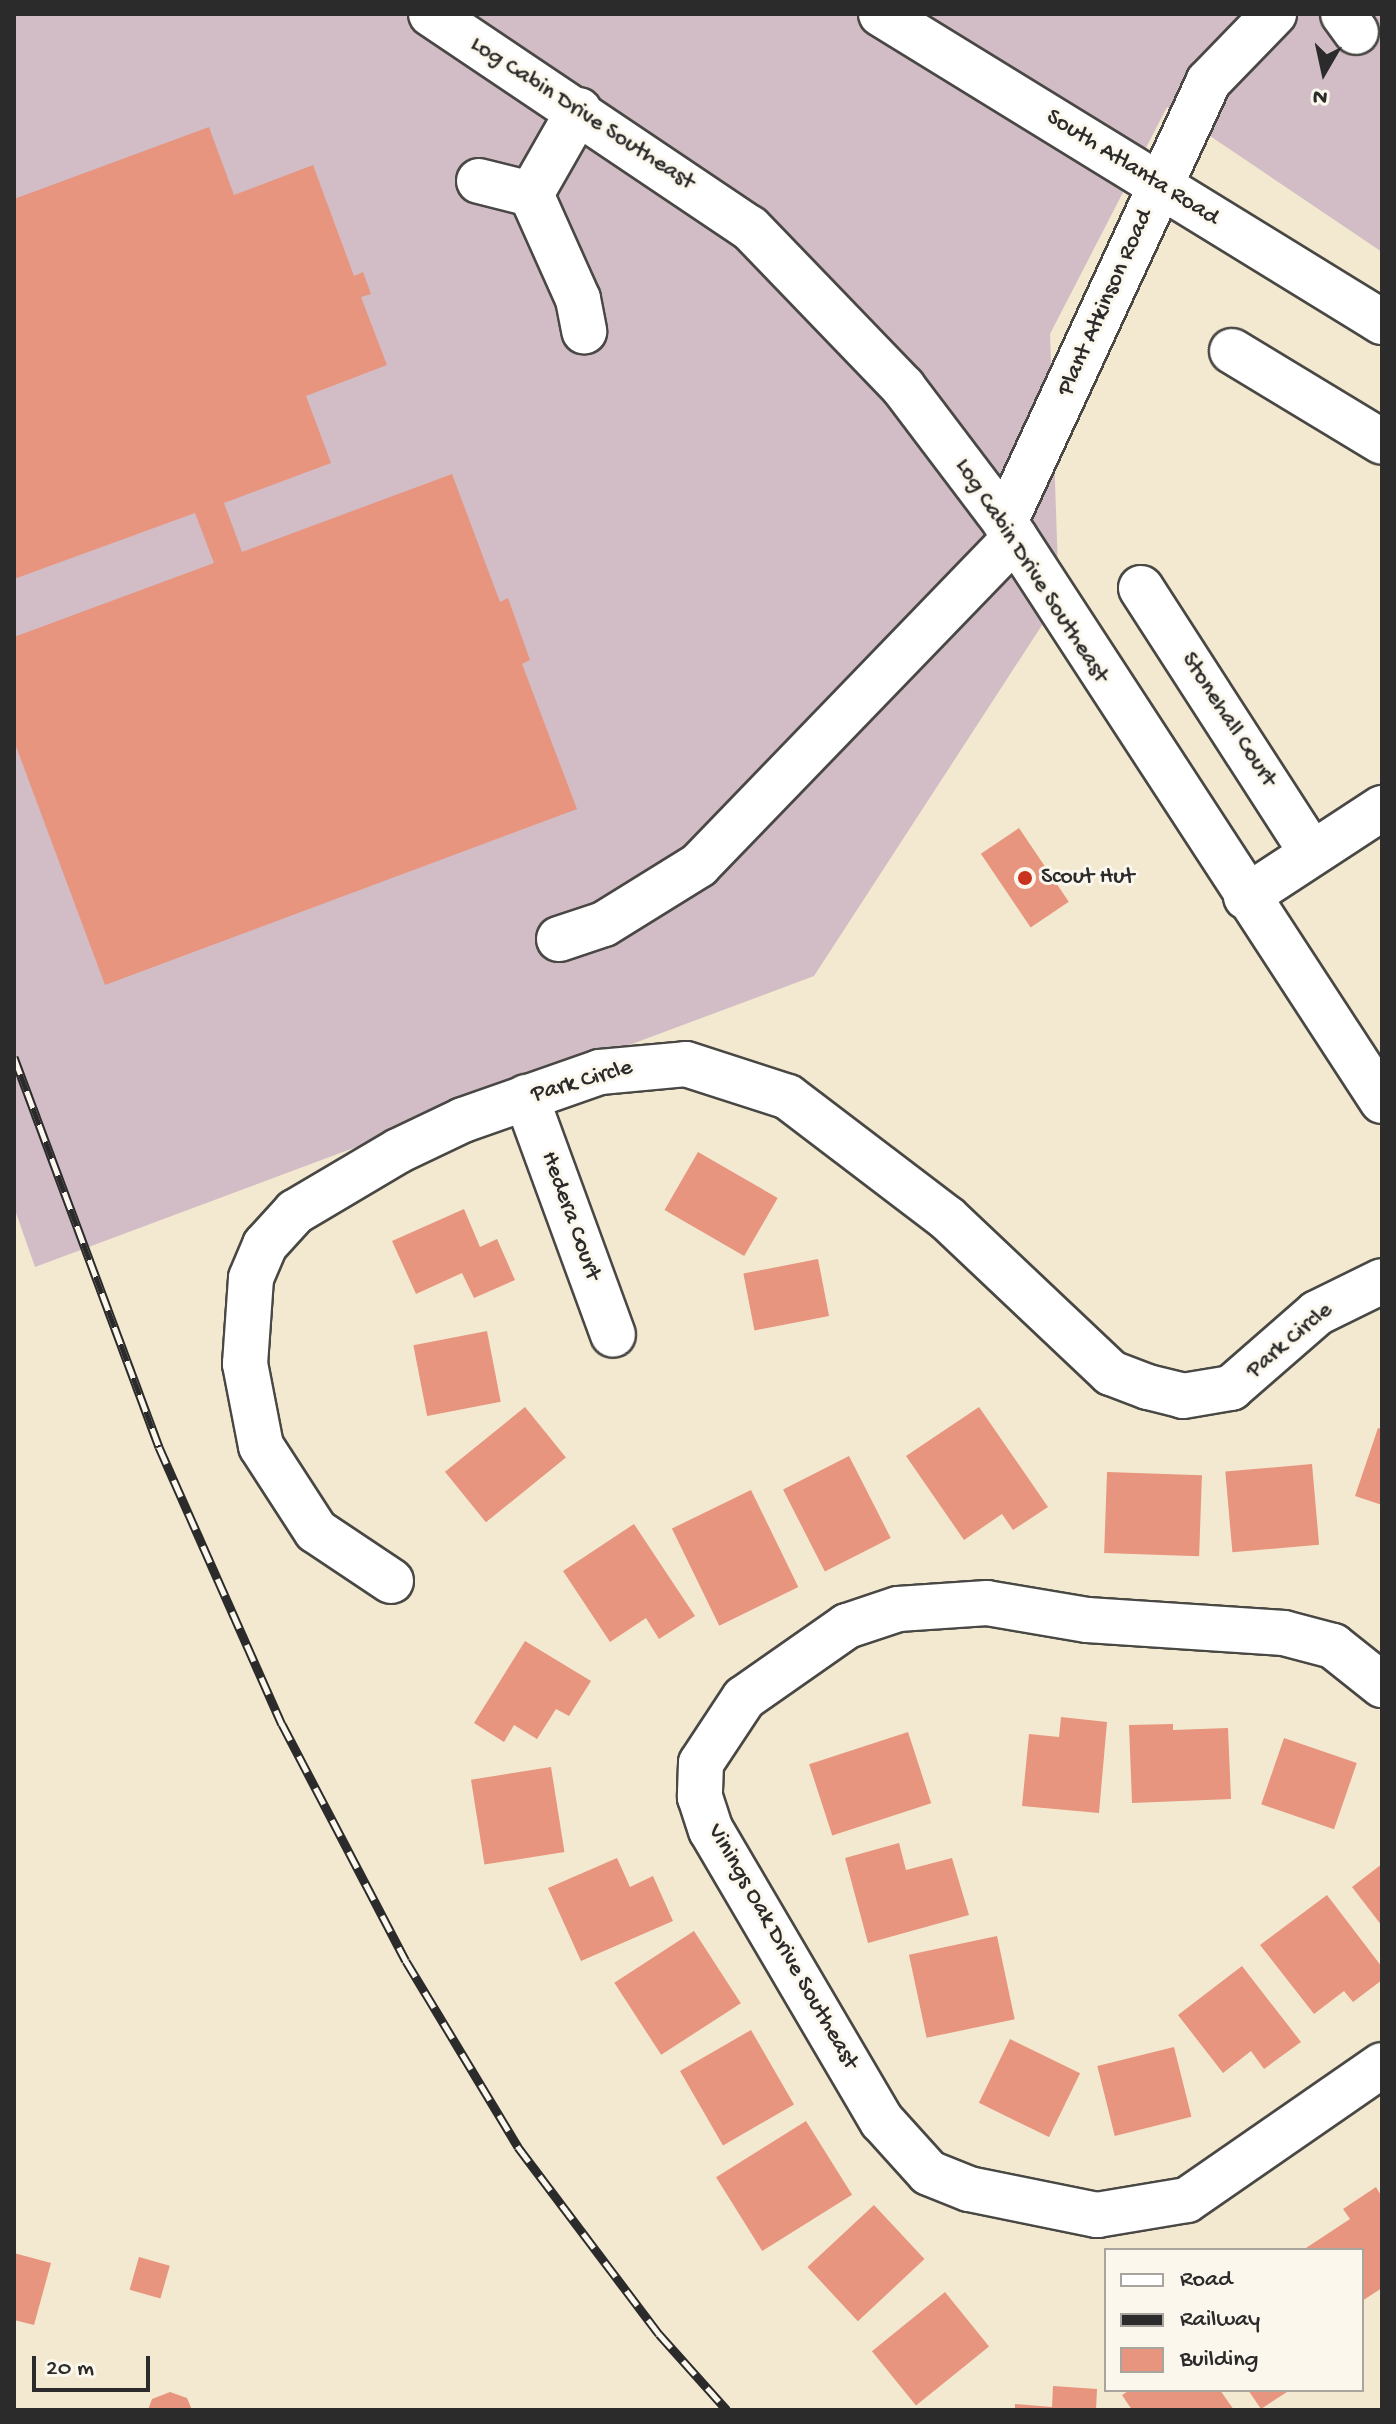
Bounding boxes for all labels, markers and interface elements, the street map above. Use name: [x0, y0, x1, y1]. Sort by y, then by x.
street label: Log Cabin Drive Southeast: [464, 31, 700, 197]
north arrow: [1284, 32, 1364, 112]
text: N: [1311, 82, 1329, 110]
street label: South Atlanta Road: [1040, 103, 1224, 233]
street label: Plant Atkinson Road: [1052, 205, 1160, 401]
street label: Log Cabin Drive Southeast: [948, 453, 1114, 689]
street label: Stonehall Court: [1174, 647, 1282, 793]
place label: Scout Hut: [1041, 864, 1134, 892]
marker: Scout Hut: [1016, 869, 1034, 887]
street label: Park Circle: [528, 1054, 636, 1110]
street label: Hedera Court: [533, 1148, 607, 1284]
street label: Park Circle: [1241, 1297, 1339, 1385]
street label: Vinings Oak Drive Southeast: [700, 1819, 864, 2075]
legend: [1104, 2248, 1364, 2392]
text: Road: [1180, 2266, 1232, 2295]
text: Railway: [1180, 2306, 1260, 2335]
scale bar: [36, 2340, 154, 2390]
text: Building: [1180, 2346, 1258, 2375]
text: 20 m: [46, 2355, 94, 2384]

